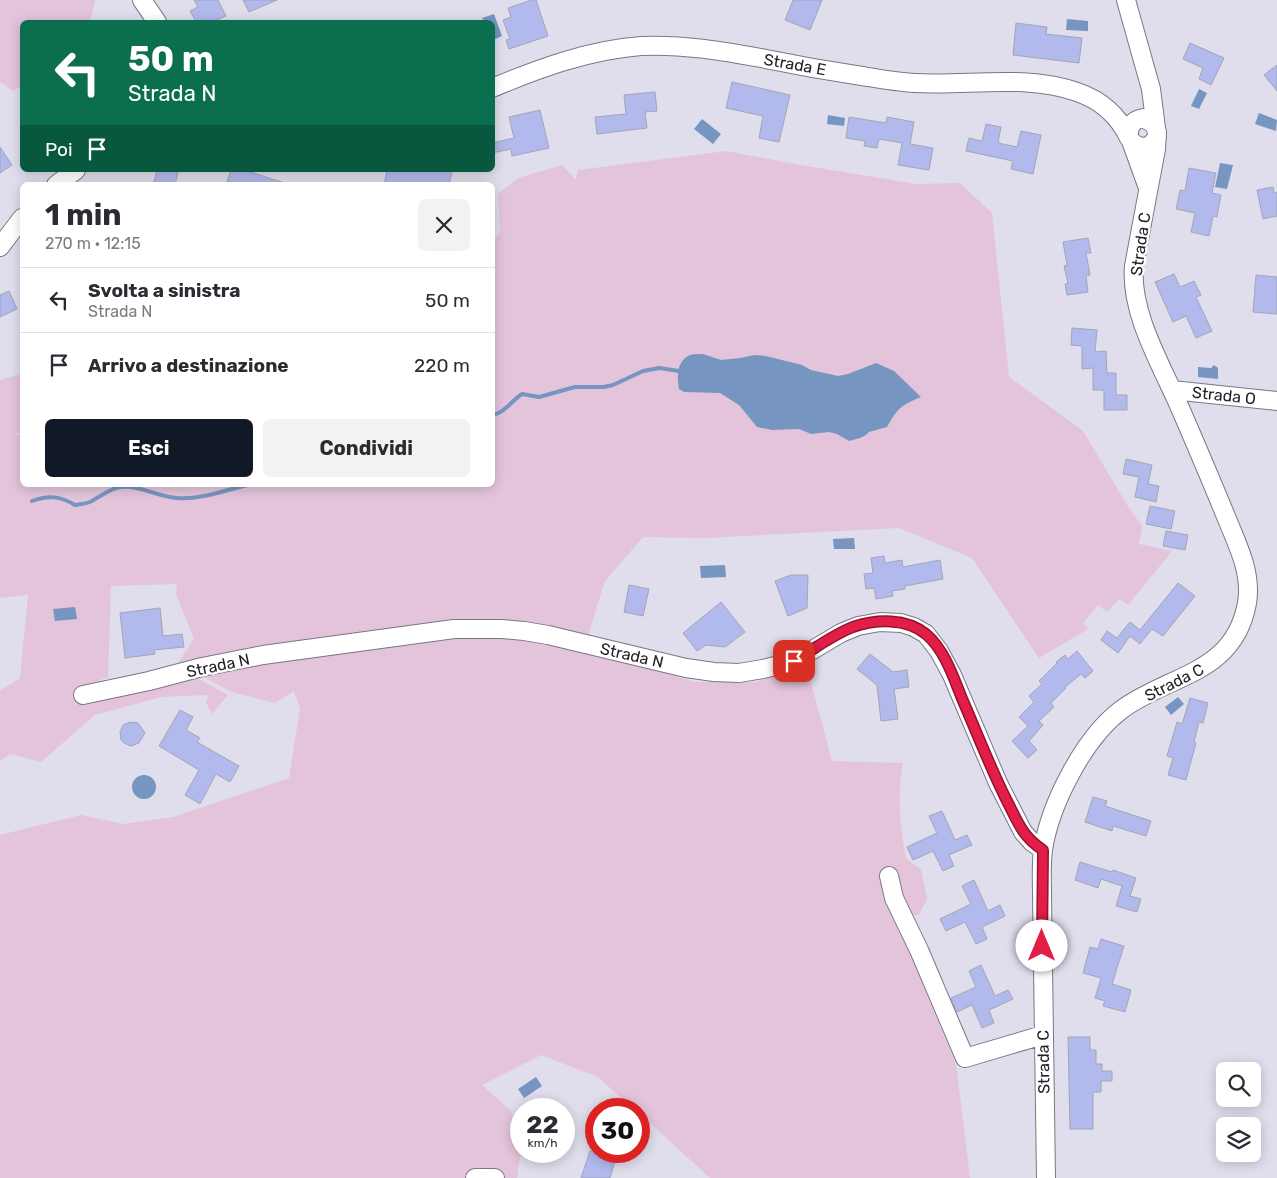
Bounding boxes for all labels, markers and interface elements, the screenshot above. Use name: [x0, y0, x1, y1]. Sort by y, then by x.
text: 50 m: [128, 38, 214, 80]
icon: left: [45, 40, 110, 105]
street label: Strada E: [762, 50, 828, 79]
text: Strada N: [128, 80, 217, 107]
icon: arrive: [83, 135, 111, 163]
text: Poi: [45, 138, 73, 161]
text: 1 min: [45, 197, 122, 233]
button: close: [418, 199, 470, 251]
street label: Strada C: [1127, 211, 1154, 277]
text: 270 m · 12:15: [45, 234, 141, 253]
text: Svolta a sinistra: [88, 279, 241, 302]
icon: left: [45, 286, 73, 314]
text: 50 m: [425, 289, 470, 312]
text: Strada N: [88, 302, 152, 321]
icon: arrive: [45, 351, 73, 379]
text: Arrivo a destinazione: [88, 354, 289, 377]
text: 220 m: [414, 354, 470, 377]
street label: Strada O: [1191, 383, 1257, 408]
button: Esci: [45, 419, 253, 477]
button: Condividi: [263, 419, 470, 477]
street label: Strada N: [598, 639, 665, 672]
pin: [773, 640, 815, 682]
icon: arrive: [780, 647, 808, 675]
street label: Strada N: [185, 650, 252, 681]
street label: Strada C: [1141, 659, 1207, 705]
position arrow: [1015, 919, 1067, 971]
street label: Strada C: [1033, 1030, 1054, 1094]
map controls: [1216, 1062, 1261, 1162]
button: search: [1216, 1062, 1261, 1107]
speed limit sign: 30: [585, 1098, 650, 1163]
text: 22: [526, 1110, 559, 1139]
button: layers: [1216, 1117, 1261, 1162]
text: km/h: [528, 1136, 557, 1150]

